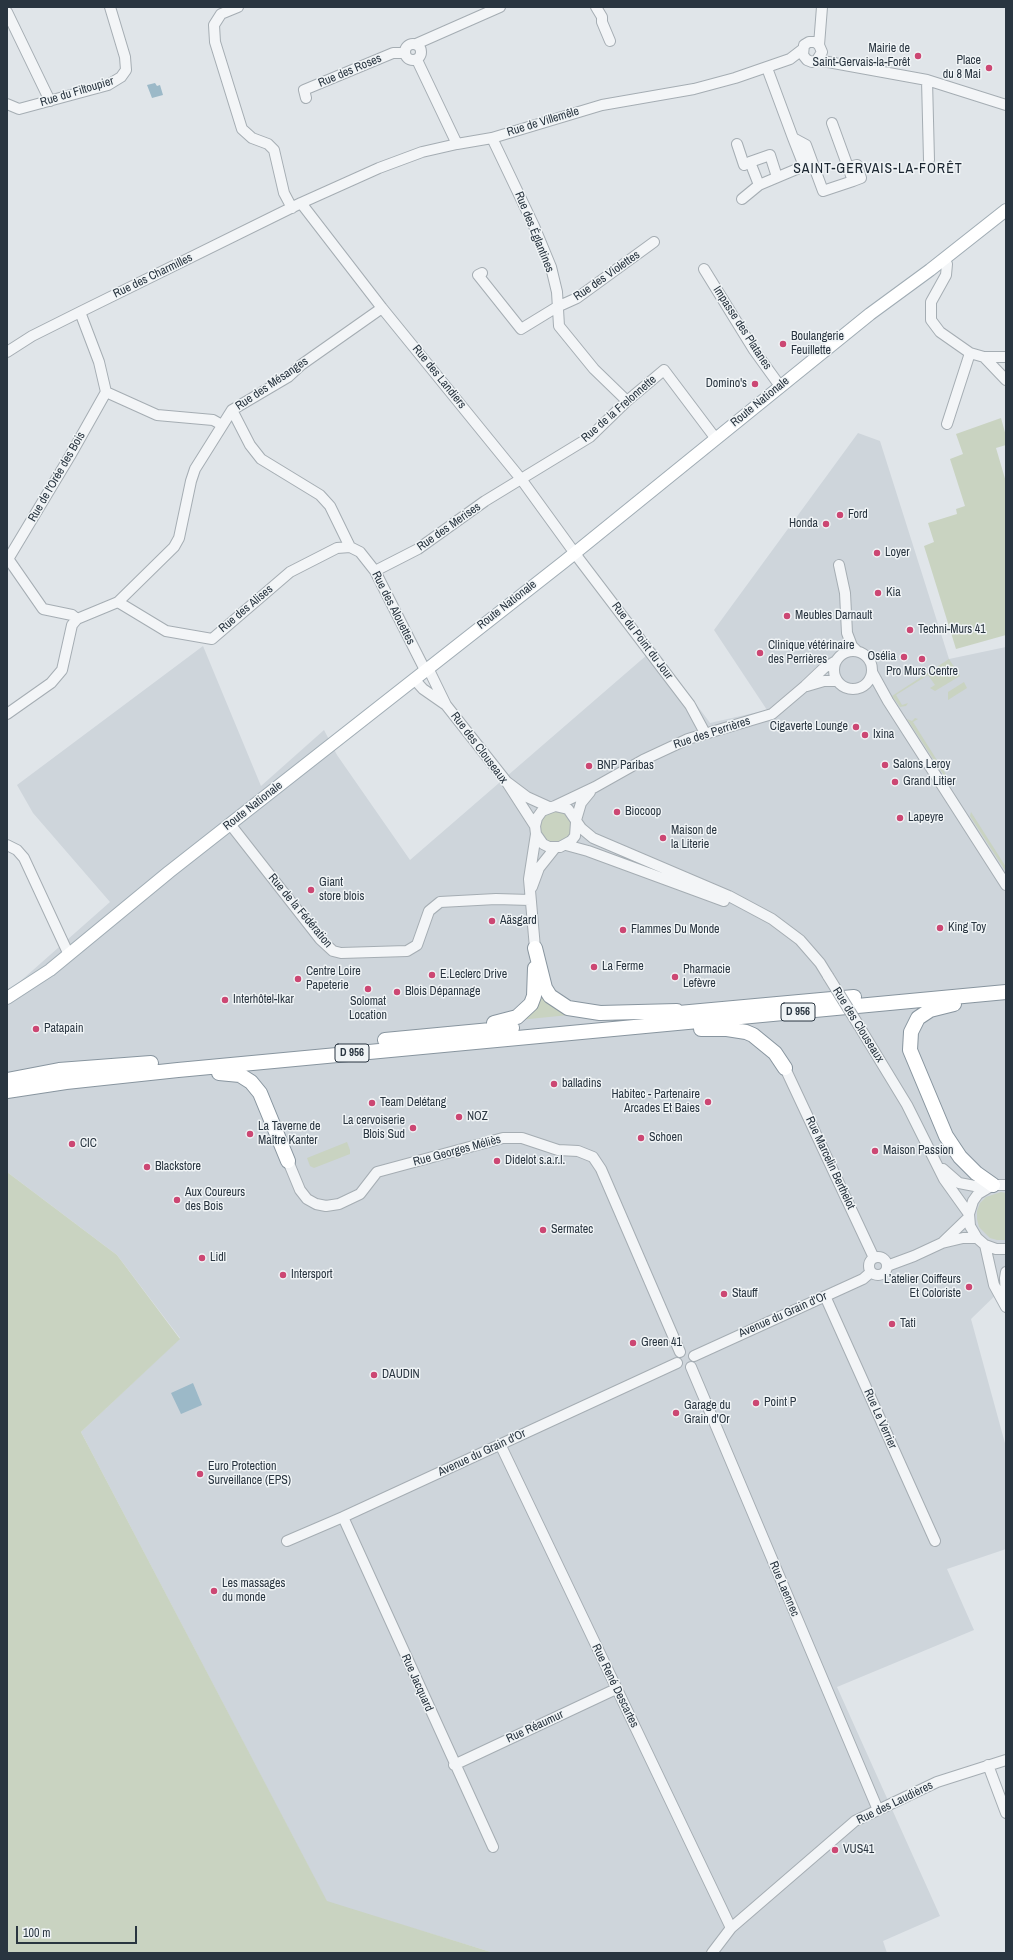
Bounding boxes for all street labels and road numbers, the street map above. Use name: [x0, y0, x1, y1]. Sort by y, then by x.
street label: Rue des Roses: [316, 51, 384, 91]
street label: Rue du Filtoupier: [39, 74, 115, 110]
street label: Rue de Villemêle: [505, 104, 581, 140]
street label: Rue des Églantines: [511, 189, 557, 275]
street label: Rue des Violettes: [571, 248, 643, 304]
street label: Rue des Charmilles: [111, 251, 195, 301]
street label: Impasse des Platanes: [710, 283, 774, 373]
street label: Rue des Landiers: [409, 342, 469, 412]
street label: Rue des Mésanges: [233, 354, 311, 414]
street label: Rue de la Frelonnette: [579, 373, 659, 445]
street label: Route Nationale: [728, 374, 792, 430]
street label: Rue de l'Orée des Bois: [25, 429, 89, 525]
street label: Rue des Merises: [414, 500, 484, 554]
street label: Rue des Alouettes: [368, 569, 418, 647]
street label: Route Nationale: [475, 577, 539, 633]
street label: Rue des Alises: [216, 582, 276, 636]
street label: Rue du Point du Jour: [608, 600, 676, 682]
street label: Rue des Clouseaux: [447, 709, 511, 787]
street label: Rue des Perrières: [672, 714, 752, 752]
street label: Route Nationale: [221, 778, 285, 834]
street label: Rue de la Fédération: [265, 871, 335, 951]
street label: Rue des Clouseaux: [829, 985, 887, 1065]
road number: D 956: [781, 1003, 815, 1021]
road number: D 956: [335, 1044, 369, 1062]
street label: Rue Marcelin Berthelot: [802, 1114, 858, 1212]
street label: Rue Georges Méliès: [412, 1132, 502, 1170]
street label: Avenue du Grain d'Or: [737, 1289, 829, 1341]
street label: Rue Le Verrier: [860, 1387, 900, 1451]
street label: Avenue du Grain d'Or: [436, 1426, 528, 1480]
street label: Rue Laennec: [766, 1559, 802, 1619]
street label: Rue René Descartes: [589, 1642, 641, 1730]
street label: Rue Jacquard: [398, 1652, 436, 1714]
street label: Rue Réaumur: [504, 1708, 566, 1746]
street label: Rue des Laudières: [854, 1778, 936, 1828]

